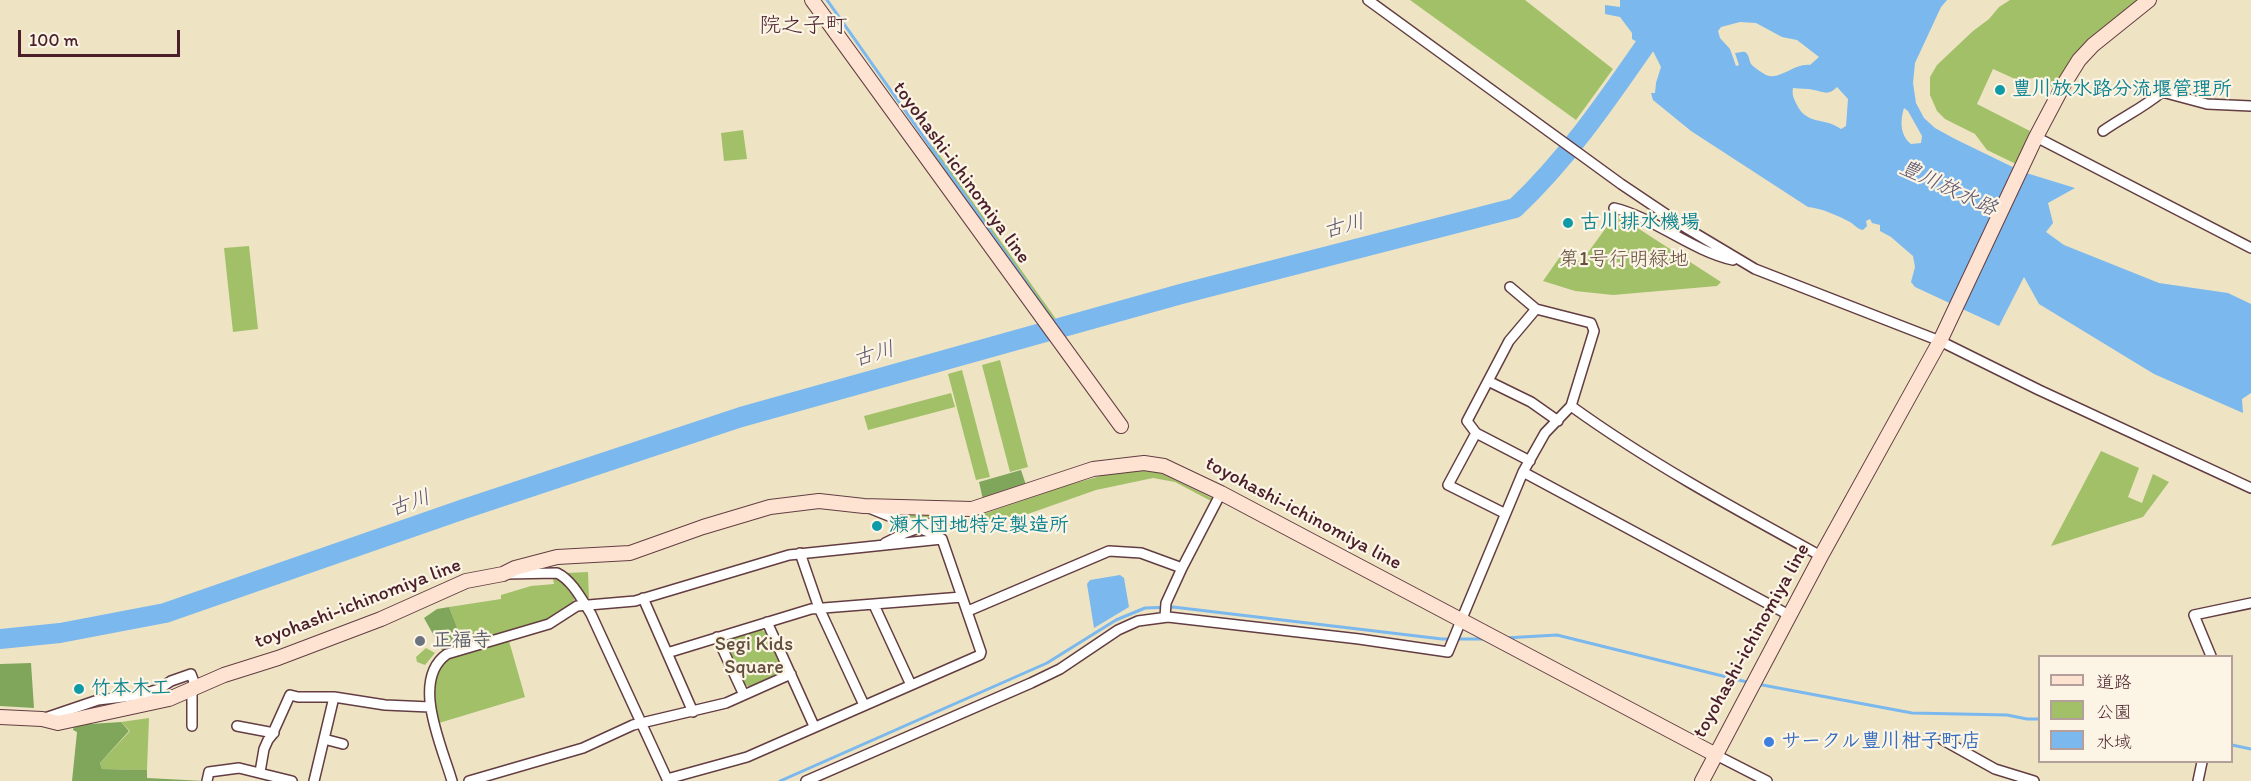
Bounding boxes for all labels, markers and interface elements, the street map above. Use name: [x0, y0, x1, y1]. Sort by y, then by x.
district label: 院之子町: [759, 13, 847, 39]
scale bar: [21, 18, 183, 56]
text: 100 m: [29, 29, 79, 51]
street label: toyohashi-ichinomiya line: [887, 77, 1035, 269]
place label: 豊川放水路分流堰管理所: [2012, 78, 2232, 102]
marker: 豊川放水路分流堰管理所: [1993, 83, 2007, 97]
water label: 豊川放水路: [1895, 155, 2001, 223]
water label: 古川: [1321, 210, 1367, 244]
place label: 古川排水機場: [1580, 211, 1700, 235]
marker: 古川排水機場: [1561, 216, 1575, 230]
park label: 第1号行明緑地: [1559, 248, 1689, 272]
water label: 古川: [850, 337, 898, 373]
street label: toyohashi-ichinomiya line: [1201, 452, 1405, 576]
water label: 古川: [386, 485, 434, 523]
place label: 瀬木団地特定製造所: [889, 514, 1069, 538]
marker: 瀬木団地特定製造所: [870, 519, 884, 533]
street label: toyohashi-ichinomiya line: [1688, 539, 1816, 743]
street label: toyohashi-ichinomiya line: [251, 554, 465, 654]
place label: 正福寺: [432, 629, 492, 653]
park label: Segi Kids Square: [715, 633, 793, 680]
marker: 正福寺: [413, 634, 427, 648]
legend: [2038, 655, 2233, 763]
text: 道路: [2096, 671, 2132, 693]
place label: 竹本木工: [91, 677, 171, 701]
marker: 竹本木工: [72, 682, 86, 696]
text: 公園: [2096, 701, 2132, 723]
place label: サークル豊川柑子町店: [1781, 730, 1981, 754]
text: 水域: [2096, 731, 2132, 753]
marker: サークル豊川柑子町店: [1762, 735, 1776, 749]

